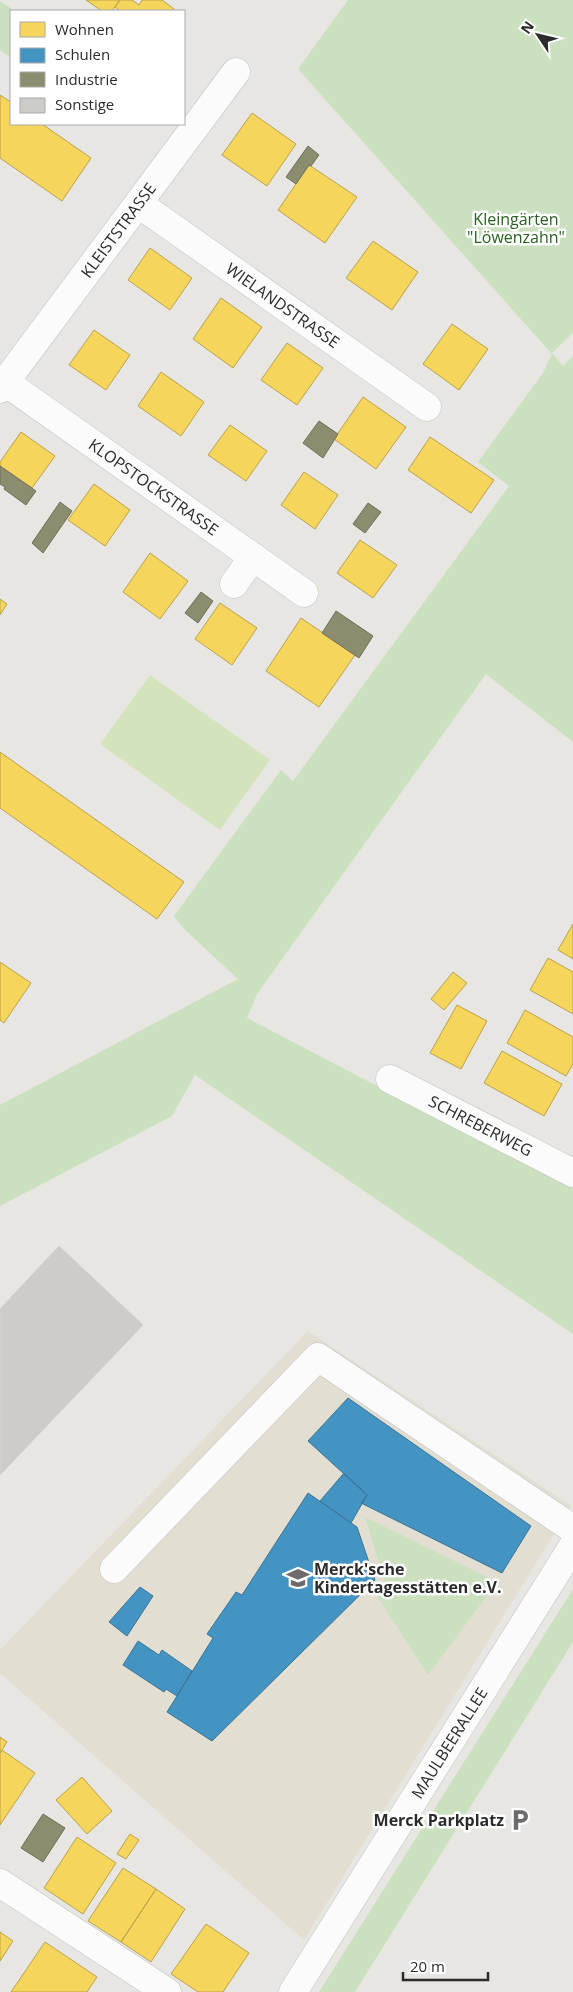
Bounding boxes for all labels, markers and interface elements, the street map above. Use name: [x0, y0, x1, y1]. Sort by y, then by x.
legend: [10, 10, 185, 125]
north arrow: [513, 10, 563, 60]
text: N: [516, 17, 538, 37]
text: Wohnen: [55, 19, 114, 39]
text: Schulen: [55, 44, 110, 64]
text: Industrie: [55, 69, 118, 89]
text: Sonstige: [55, 94, 114, 114]
street label: KLEISTSTRASSE: [76, 178, 161, 282]
park label: Kleingärten "Löwenzahn": [467, 208, 565, 248]
street label: WIELANDSTRASSE: [222, 258, 344, 353]
street label: KLOPSTOCKSTRASSE: [84, 433, 223, 540]
street label: SCHREBERWEG: [425, 1090, 536, 1161]
place label: Merck'sche Kindertagesstätten e.V.: [314, 1558, 501, 1598]
school or university icon: Merck'sche Kindertagesstätten e.V.: [285, 1565, 311, 1591]
street label: MAULBEERALLEE: [406, 1683, 492, 1803]
parking icon: Merck Parkplatz: [507, 1807, 533, 1833]
place label: Merck Parkplatz: [374, 1809, 504, 1831]
scale bar: [403, 1950, 488, 1982]
text: 20 m: [410, 1956, 445, 1976]

